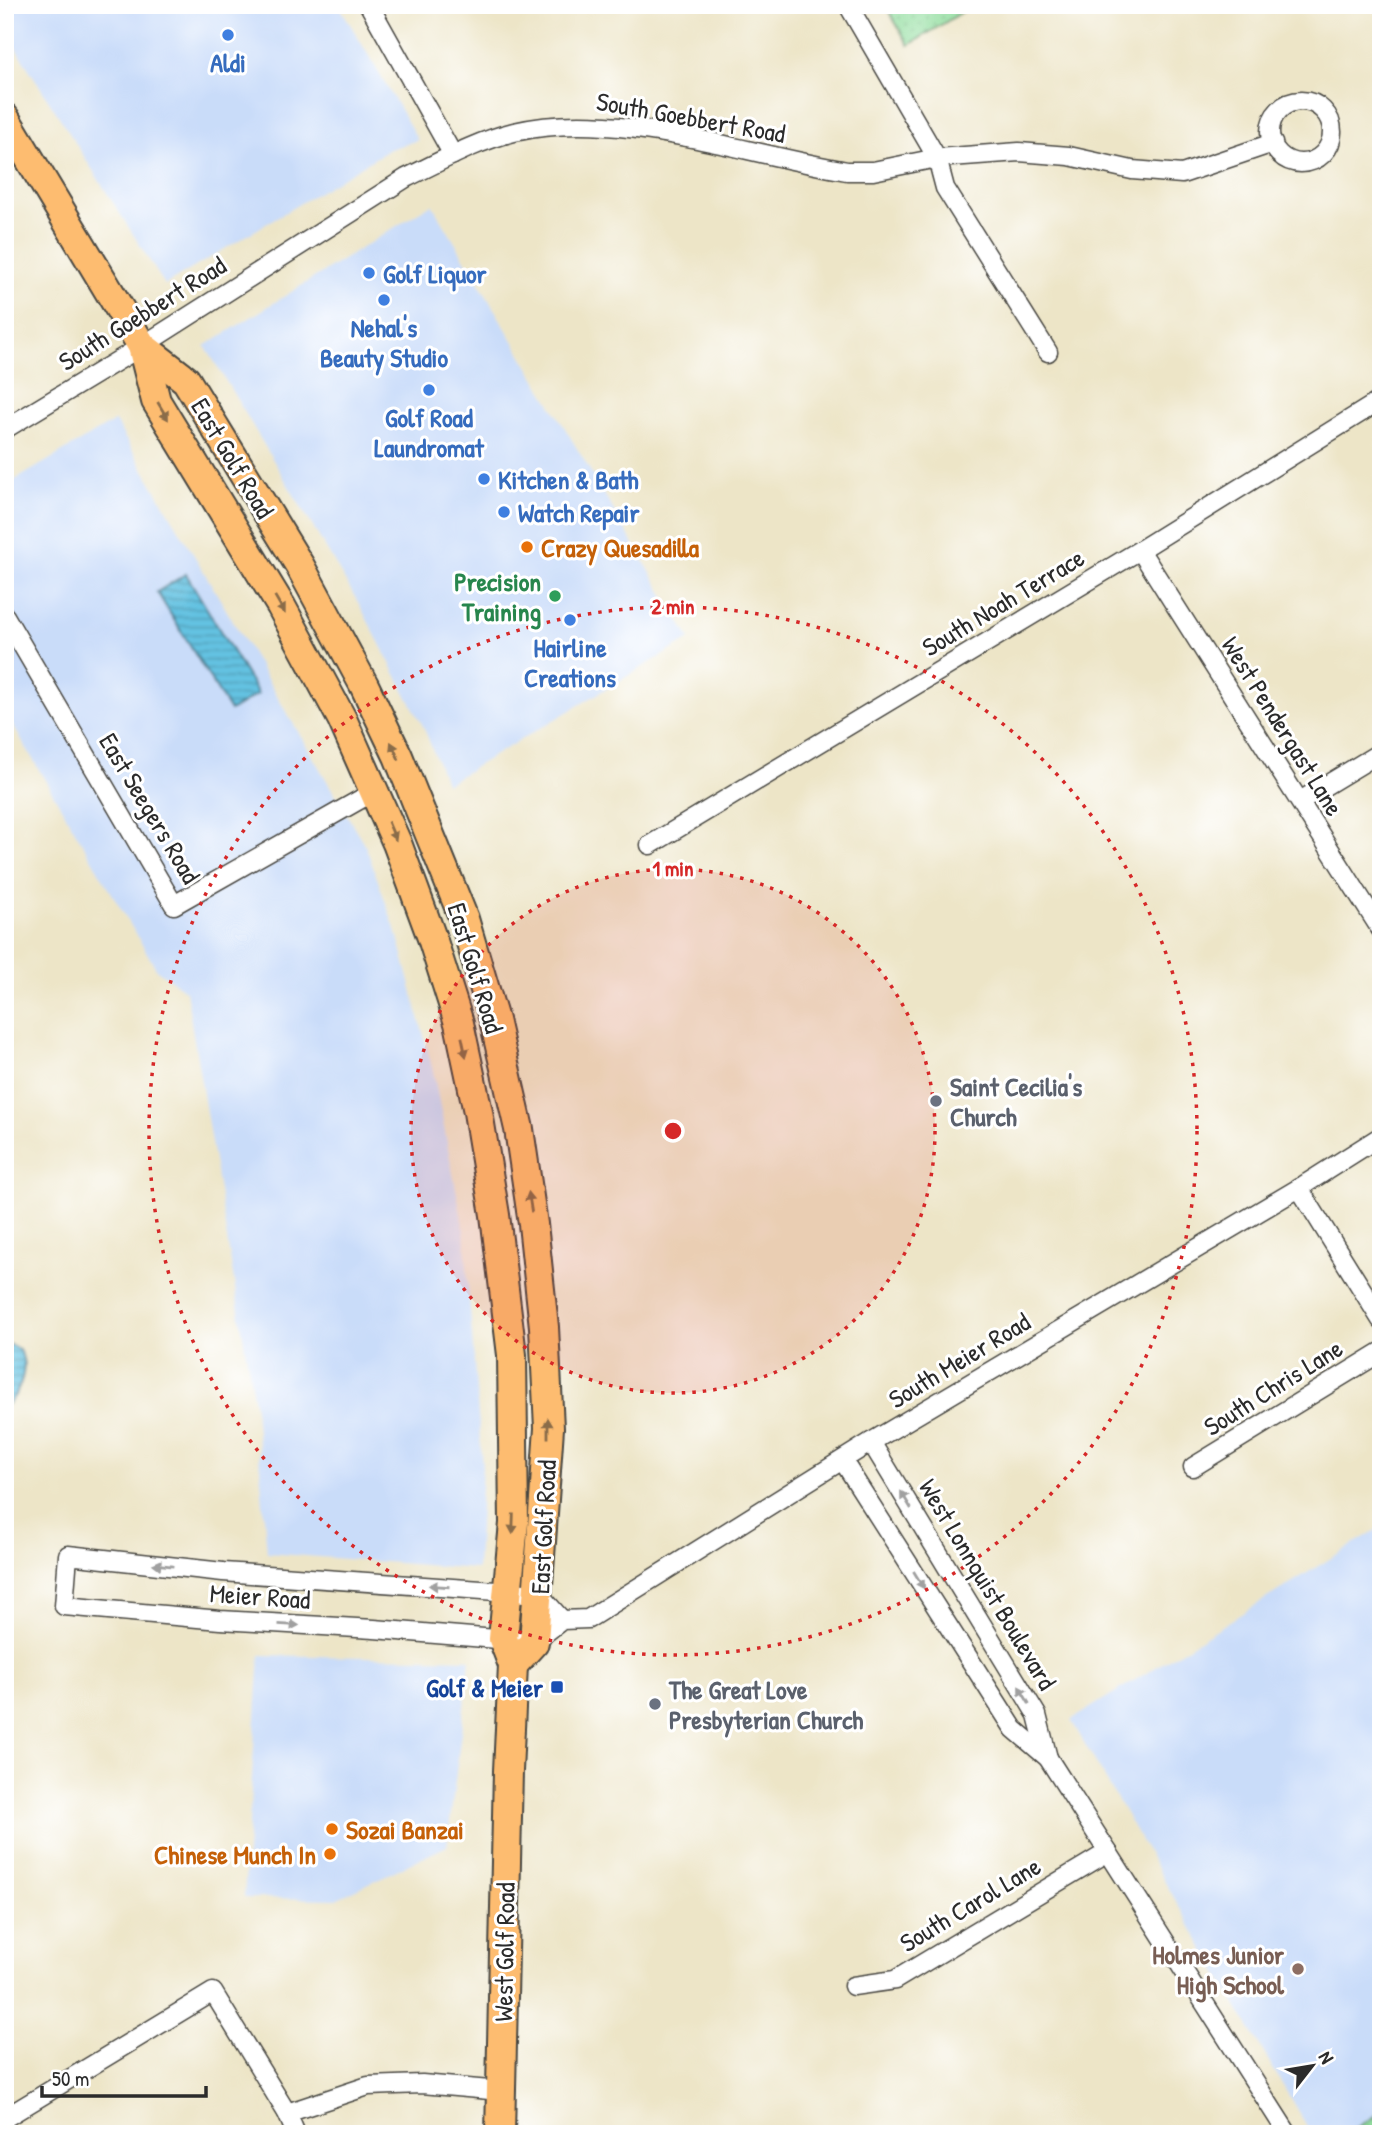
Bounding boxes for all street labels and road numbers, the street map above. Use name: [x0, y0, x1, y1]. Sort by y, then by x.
street label: South Goebbert Road: [594, 83, 788, 151]
street label: South Goebbert Road: [52, 247, 232, 379]
street label: East Golf Road: [183, 391, 283, 525]
street label: South Noah Terrace: [915, 540, 1091, 664]
street label: West Pendergast Lane: [1214, 630, 1352, 822]
street label: East Seegers Road: [91, 726, 209, 890]
street label: East Golf Road: [440, 899, 512, 1037]
street label: South Meier Road: [882, 1304, 1036, 1416]
street label: South Chris Lane: [1197, 1330, 1349, 1444]
street label: East Golf Road: [522, 1459, 564, 1595]
street label: West Lonnquist Boulevard: [911, 1472, 1065, 1696]
street label: Meier Road: [209, 1575, 311, 1617]
street label: South Carol Lane: [893, 1848, 1047, 1960]
street label: West Golf Road: [485, 1882, 523, 2022]

